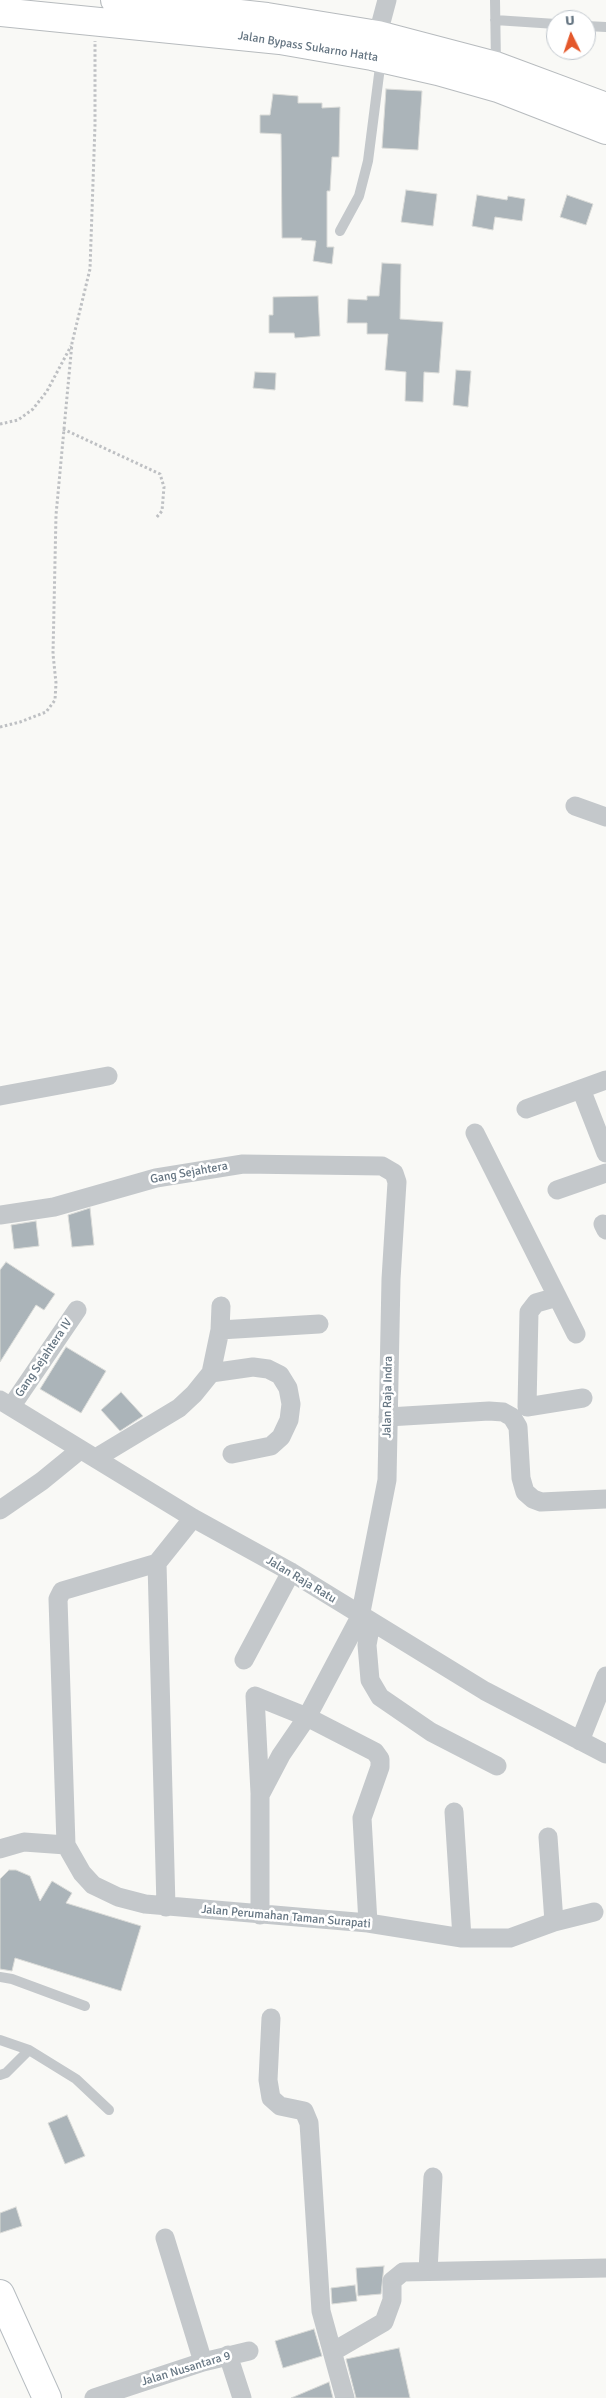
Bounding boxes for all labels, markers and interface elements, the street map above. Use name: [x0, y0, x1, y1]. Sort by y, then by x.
north arrow: [546, 10, 596, 60]
text: U: [565, 12, 575, 29]
street label: Jalan Bypass Sukarno Hatta: [237, 29, 379, 65]
street label: Gang Sejahtera: [149, 1159, 229, 1187]
street label: Gang Sejahtera IV: [12, 1316, 76, 1400]
street label: Jalan Raja Indra: [380, 1356, 396, 1438]
street label: Jalan Raja Ratu: [263, 1553, 339, 1607]
street label: Jalan Perumahan Taman Surapati: [201, 1902, 371, 1932]
street label: Jalan Nusantara 9: [140, 2349, 232, 2389]

